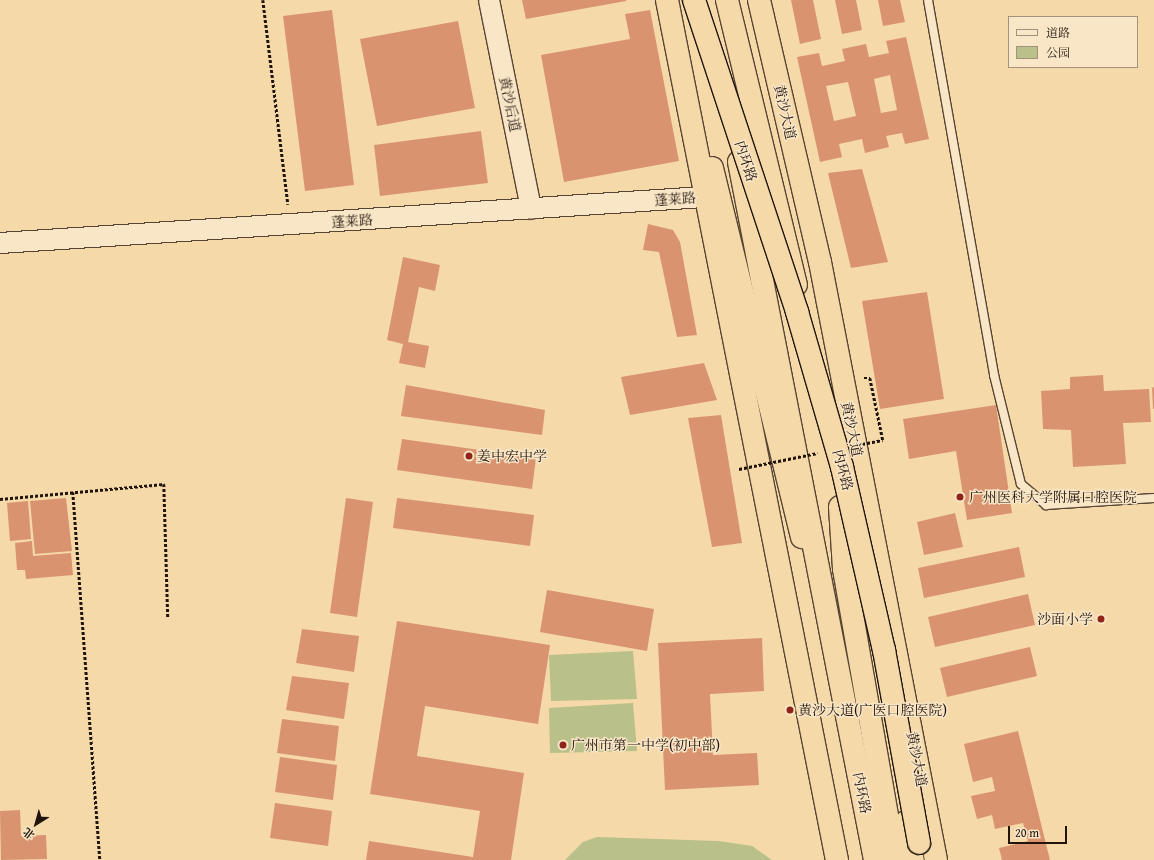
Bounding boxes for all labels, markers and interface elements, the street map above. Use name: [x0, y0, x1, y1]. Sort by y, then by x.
legend: [1008, 16, 1138, 68]
text: 道路: [1046, 24, 1070, 41]
text: 公园: [1046, 44, 1070, 61]
street label: 黄沙后道: [496, 75, 524, 133]
street label: 黄沙大道: [771, 83, 799, 141]
street label: 内环路: [732, 138, 760, 184]
street label: 蓬莱路: [653, 189, 697, 209]
street label: 蓬莱路: [330, 211, 374, 231]
street label: 黄沙大道: [838, 400, 866, 458]
place label: 姜中宏中学: [477, 448, 547, 464]
street label: 内环路: [829, 448, 857, 492]
marker: 姜中宏中学: [464, 451, 474, 461]
place label: 广州医科大学附属口腔医院: [969, 489, 1137, 505]
marker: 广州医科大学附属口腔医院: [954, 491, 966, 503]
place label: 沙面小学: [1037, 611, 1093, 627]
marker: 沙面小学: [1096, 614, 1106, 624]
place label: 黄沙大道(广医口腔医院): [798, 702, 947, 718]
marker: 黄沙大道(广医口腔医院): [785, 705, 795, 715]
street label: 黄沙大道: [903, 730, 931, 788]
place label: 广州市第一中学(初中部): [571, 737, 720, 753]
marker: 广州市第一中学(初中部): [558, 740, 568, 750]
street label: 内环路: [850, 771, 874, 815]
north arrow: [16, 804, 56, 844]
scale bar: [1010, 818, 1069, 844]
text: 北: [20, 824, 38, 843]
text: 20 m: [1015, 824, 1039, 841]

